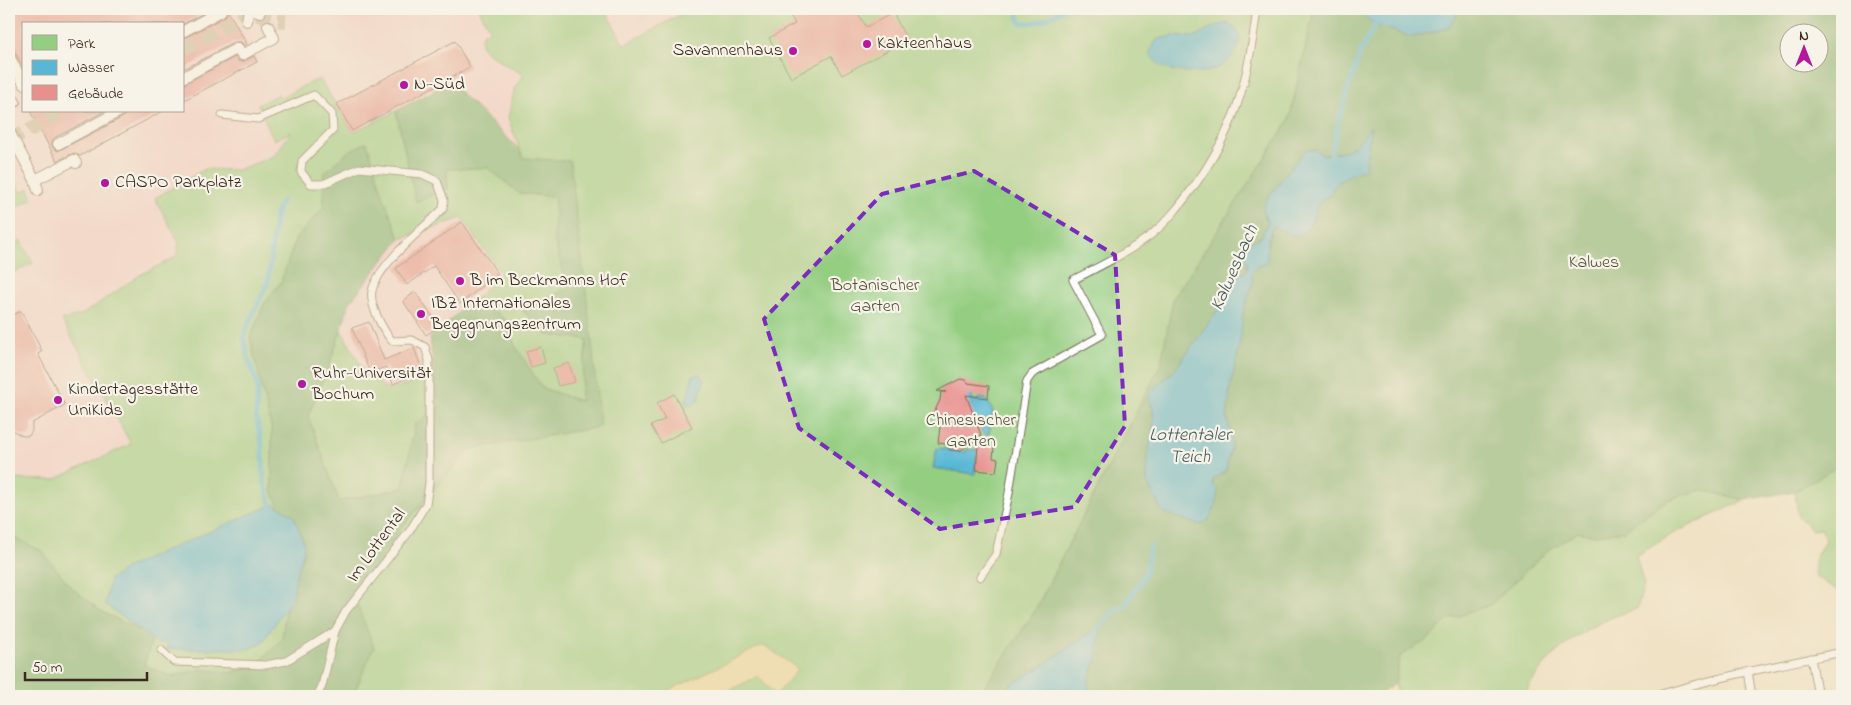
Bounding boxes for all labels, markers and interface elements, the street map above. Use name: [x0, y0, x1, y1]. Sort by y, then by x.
legend: [22, 22, 185, 112]
north arrow: [1778, 22, 1828, 72]
text: N: [1799, 26, 1809, 47]
place label: Kakteenhaus: [877, 31, 972, 57]
text: Park: [68, 33, 96, 55]
place label: Savannenhaus: [673, 38, 783, 64]
marker: Kakteenhaus: [861, 38, 873, 50]
marker: Savannenhaus: [787, 45, 799, 57]
text: Wasser: [68, 57, 115, 79]
place label: N-Süd: [414, 72, 465, 98]
marker: N-Süd: [398, 79, 410, 91]
text: Gebäude: [68, 83, 124, 105]
place label: CASPO Parkplatz: [115, 170, 242, 196]
marker: CASPO Parkplatz: [99, 177, 111, 189]
water label: Kalwesbach: [1204, 220, 1266, 315]
park label: Kalwes: [1569, 250, 1619, 276]
place label: B im Beckmanns Hof: [469, 268, 628, 294]
park label: Botanischer Garten: [830, 273, 920, 320]
marker: B im Beckmanns Hof: [454, 275, 466, 287]
place label: IBZ Internationales Begegnungszentrum: [430, 291, 581, 339]
marker: IBZ Internationales Begegnungszentrum: [415, 308, 427, 320]
place label: Ruhr-Universität Bochum: [311, 361, 431, 408]
place label: Kindertagesstätte UniKids: [68, 377, 199, 424]
marker: Ruhr-Universität Bochum: [296, 378, 308, 390]
marker: Kindertagesstätte UniKids: [52, 394, 64, 406]
park label: Chinesischer Garten: [926, 408, 1017, 455]
water label: Lottentaler Teich: [1149, 422, 1233, 471]
street label: Im Lottental: [341, 503, 413, 589]
scale bar: [25, 650, 148, 682]
text: 50 m: [32, 657, 63, 679]

